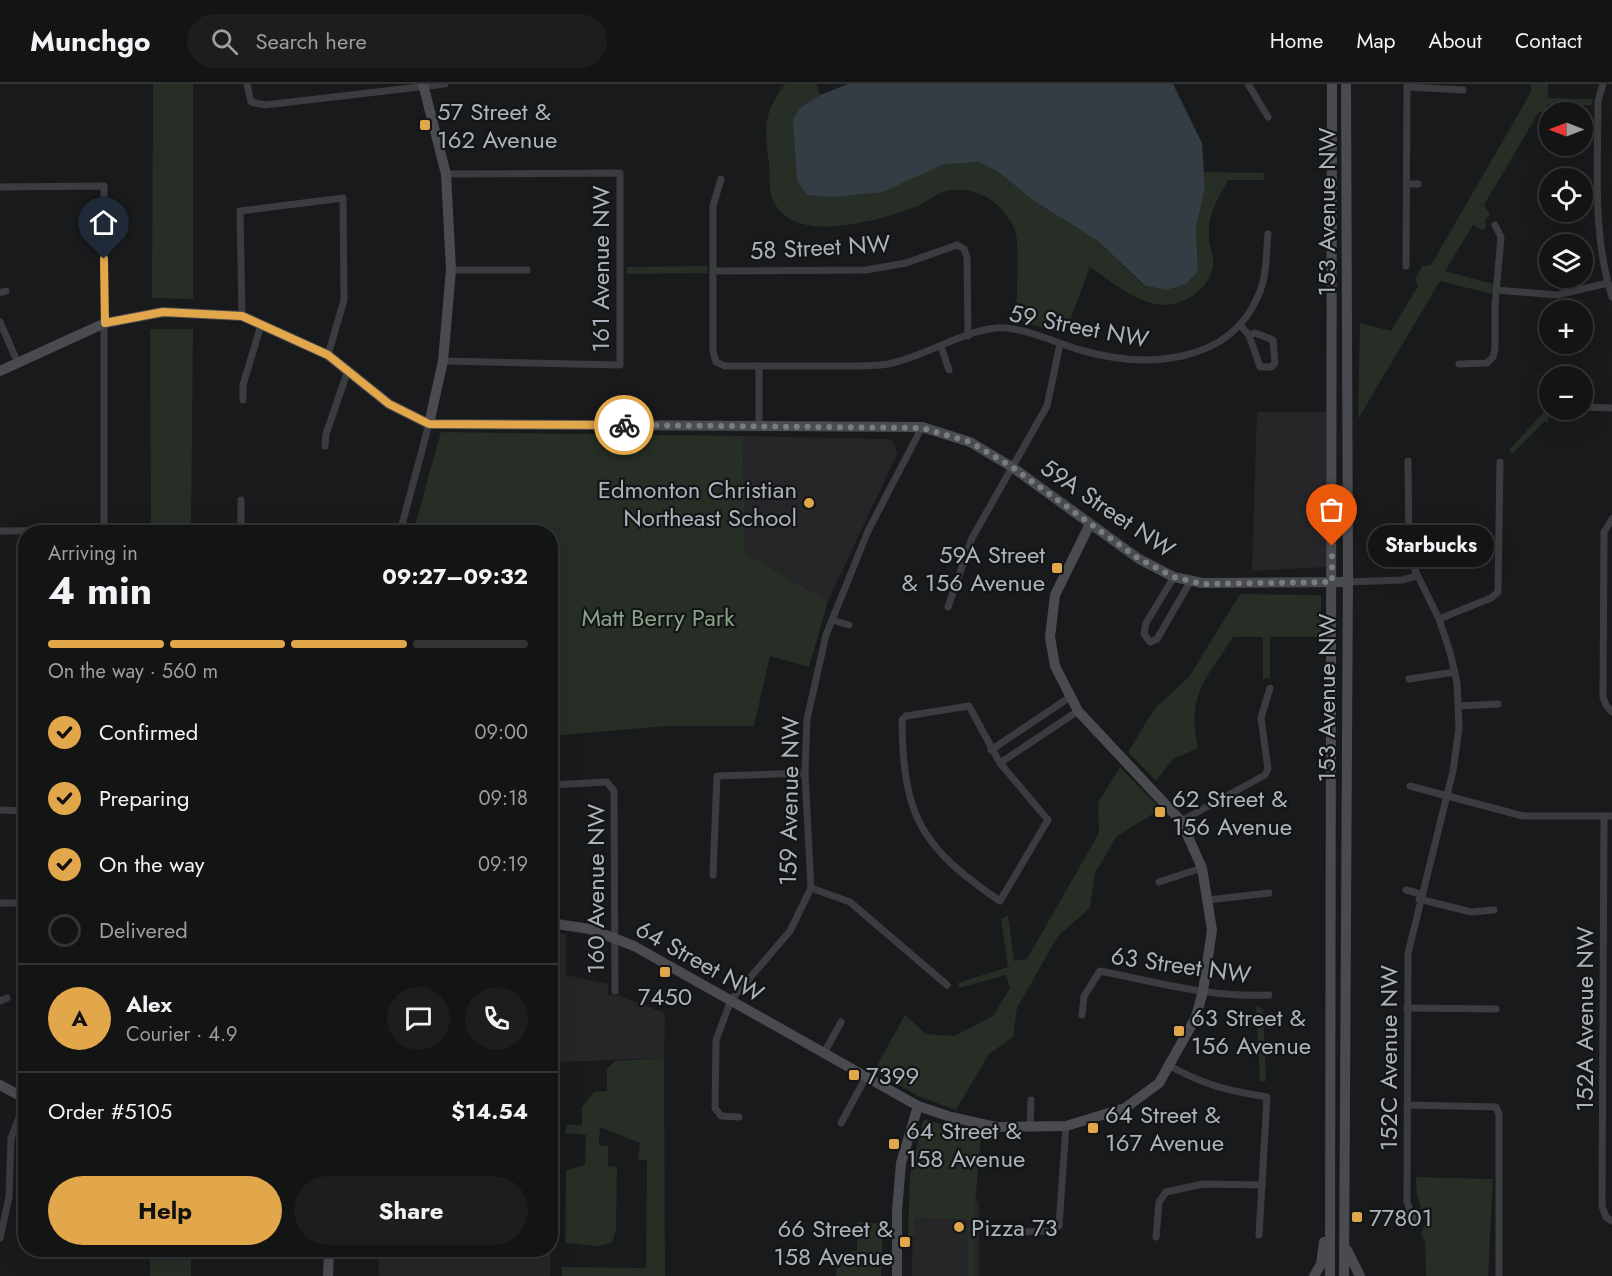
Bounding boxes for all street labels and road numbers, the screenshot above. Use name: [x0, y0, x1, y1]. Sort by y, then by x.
street label: 153 Avenue NW: [1309, 127, 1344, 296]
street label: 161 Avenue NW: [583, 185, 618, 352]
street label: 58 Street NW: [749, 226, 891, 268]
street label: 59 Street NW: [1006, 295, 1152, 357]
street label: 59A Street NW: [1034, 450, 1182, 566]
street label: 153 Avenue NW: [1309, 613, 1344, 782]
street label: 159 Avenue NW: [770, 716, 808, 886]
street label: 160 Avenue NW: [578, 803, 613, 974]
street label: 64 Street NW: [629, 911, 771, 1011]
street label: 152A Avenue NW: [1567, 926, 1602, 1112]
street label: 63 Street NW: [1109, 938, 1253, 992]
street label: 152C Avenue NW: [1371, 965, 1406, 1151]

